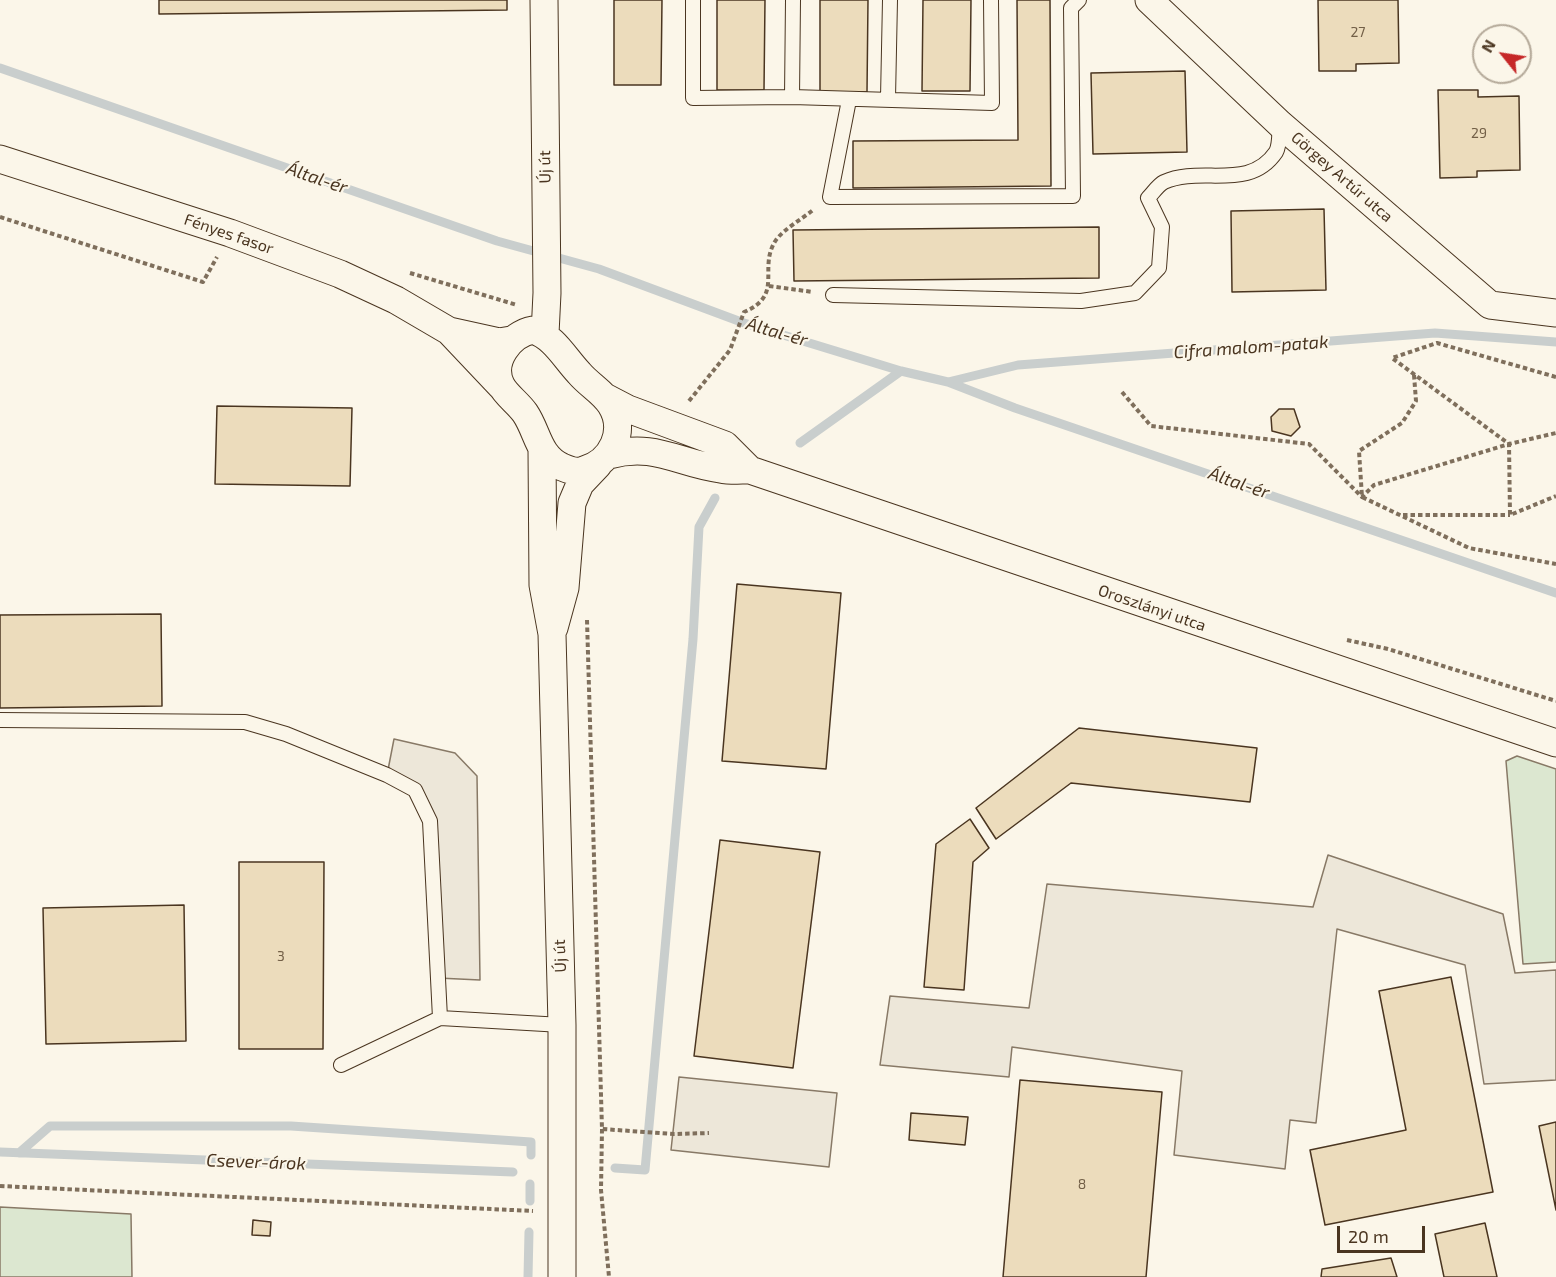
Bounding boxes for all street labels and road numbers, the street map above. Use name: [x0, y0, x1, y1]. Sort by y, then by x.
street label: Görgey Artúr utca: [1287, 128, 1397, 226]
street label: Új út: [535, 150, 555, 184]
street label: Fényes fasor: [182, 210, 276, 258]
street label: Oroszlányi utca: [1095, 581, 1209, 635]
street label: Új út: [550, 939, 570, 973]

